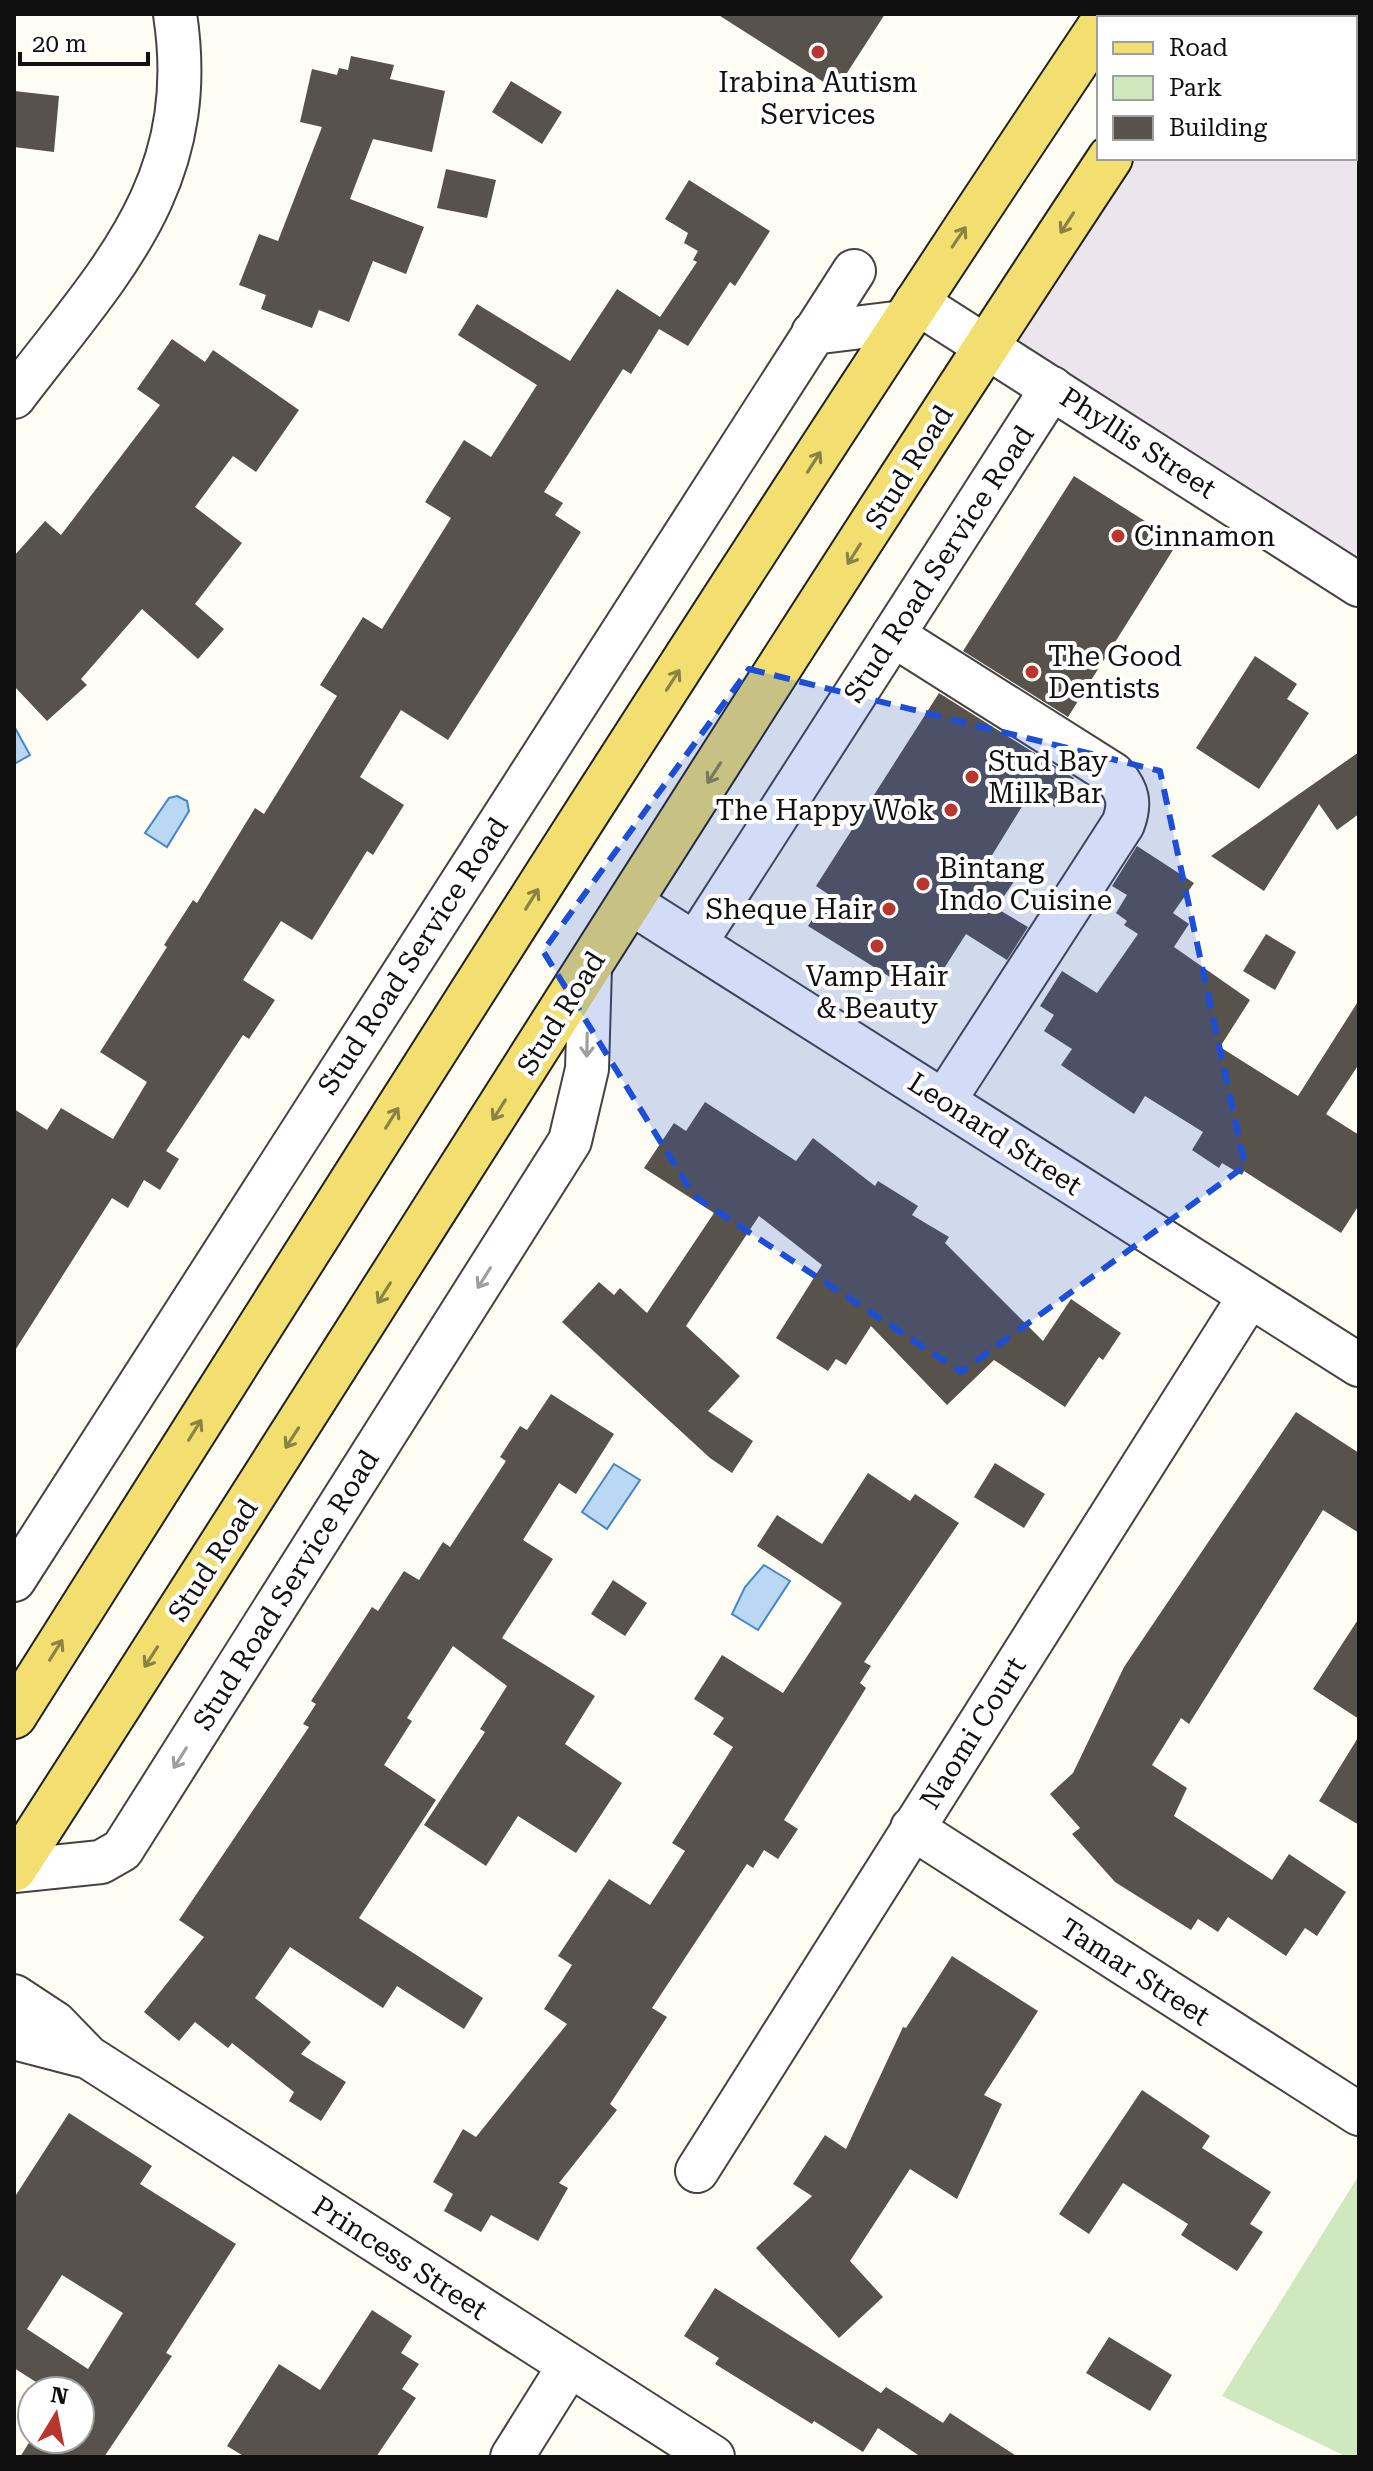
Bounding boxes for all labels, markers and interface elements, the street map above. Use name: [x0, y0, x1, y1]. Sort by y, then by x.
scale bar: [20, 16, 148, 66]
legend: [1097, 16, 1357, 160]
text: 20 m: [32, 30, 87, 58]
text: Road: [1169, 34, 1228, 62]
marker: Irabina Autism Services: [809, 43, 827, 61]
place label: Irabina Autism Services: [718, 66, 918, 131]
text: Park: [1169, 74, 1222, 102]
text: Building: [1169, 114, 1267, 142]
one-way arrow: [1058, 211, 1074, 234]
one-way arrow: [951, 226, 967, 249]
street label: Phyllis Street: [1054, 380, 1222, 506]
street label: Stud Road: [858, 399, 960, 535]
street label: Stud Road Service Road: [837, 419, 1041, 709]
one-way arrow: [805, 451, 822, 473]
place label: Cinnamon: [1134, 520, 1275, 553]
marker: Cinnamon: [1109, 527, 1127, 545]
one-way arrow: [846, 542, 862, 565]
place label: The Good Dentists: [1048, 640, 1182, 705]
marker: The Good Dentists: [1023, 663, 1041, 681]
one-way arrow: [665, 670, 682, 692]
place label: Stud Bay Milk Bar: [988, 745, 1108, 810]
one-way arrow: [705, 761, 722, 783]
marker: Stud Bay Milk Bar: [963, 768, 981, 786]
place label: The Happy Wok: [716, 794, 935, 827]
marker: The Happy Wok: [942, 801, 960, 819]
street label: Stud Road Service Road: [311, 811, 515, 1101]
place label: Bintang Indo Cuisine: [939, 852, 1112, 917]
marker: Bintang Indo Cuisine: [914, 875, 932, 893]
one-way arrow: [524, 888, 540, 911]
place label: Sheque Hair: [706, 893, 873, 926]
marker: Sheque Hair: [880, 900, 898, 918]
marker: Vamp Hair & Beauty: [868, 937, 886, 955]
street label: Stud Road: [510, 945, 612, 1081]
place label: Vamp Hair & Beauty: [806, 960, 948, 1025]
one-way arrow: [580, 1031, 595, 1058]
street label: Leonard Street: [902, 1066, 1088, 1202]
one-way arrow: [490, 1098, 506, 1121]
one-way arrow: [385, 1107, 401, 1130]
one-way arrow: [476, 1266, 492, 1289]
one-way arrow: [375, 1281, 391, 1304]
one-way arrow: [187, 1419, 203, 1442]
one-way arrow: [284, 1426, 300, 1449]
street label: Stud Road Service Road: [186, 1444, 386, 1736]
street label: Stud Road: [161, 1493, 265, 1627]
one-way arrow: [48, 1639, 64, 1662]
one-way arrow: [143, 1645, 159, 1667]
street label: Naomi Court: [913, 1651, 1033, 1815]
one-way arrow: [172, 1746, 188, 1769]
street label: Tamar Street: [1054, 1911, 1216, 2033]
street label: Princess Street: [307, 2189, 493, 2327]
north arrow: [16, 2375, 96, 2455]
text: N: [49, 2382, 70, 2410]

